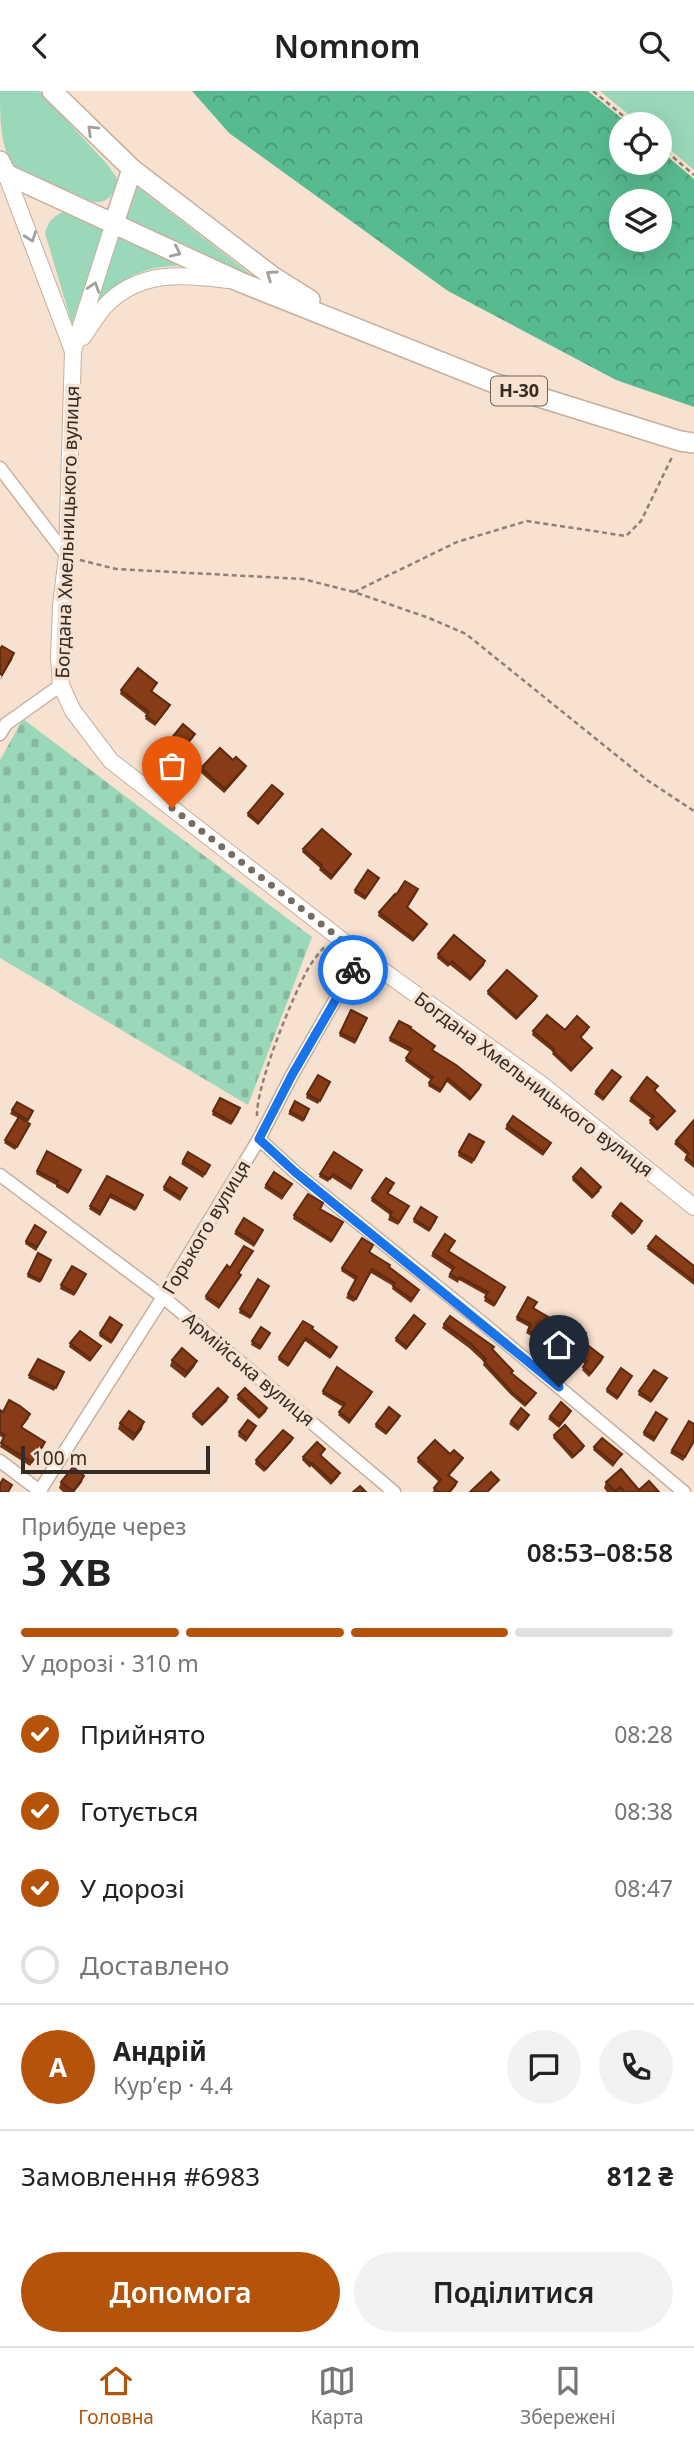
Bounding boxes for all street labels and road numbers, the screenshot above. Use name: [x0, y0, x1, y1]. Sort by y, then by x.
road number: Н-30: [491, 377, 547, 405]
street label: Богдана Хмельницького вулиця: [49, 385, 85, 679]
street label: Богдана Хмельницького вулиця: [409, 985, 659, 1183]
street label: Горького вулиця: [156, 1155, 256, 1299]
street label: Армійська вулиця: [178, 1306, 320, 1432]

